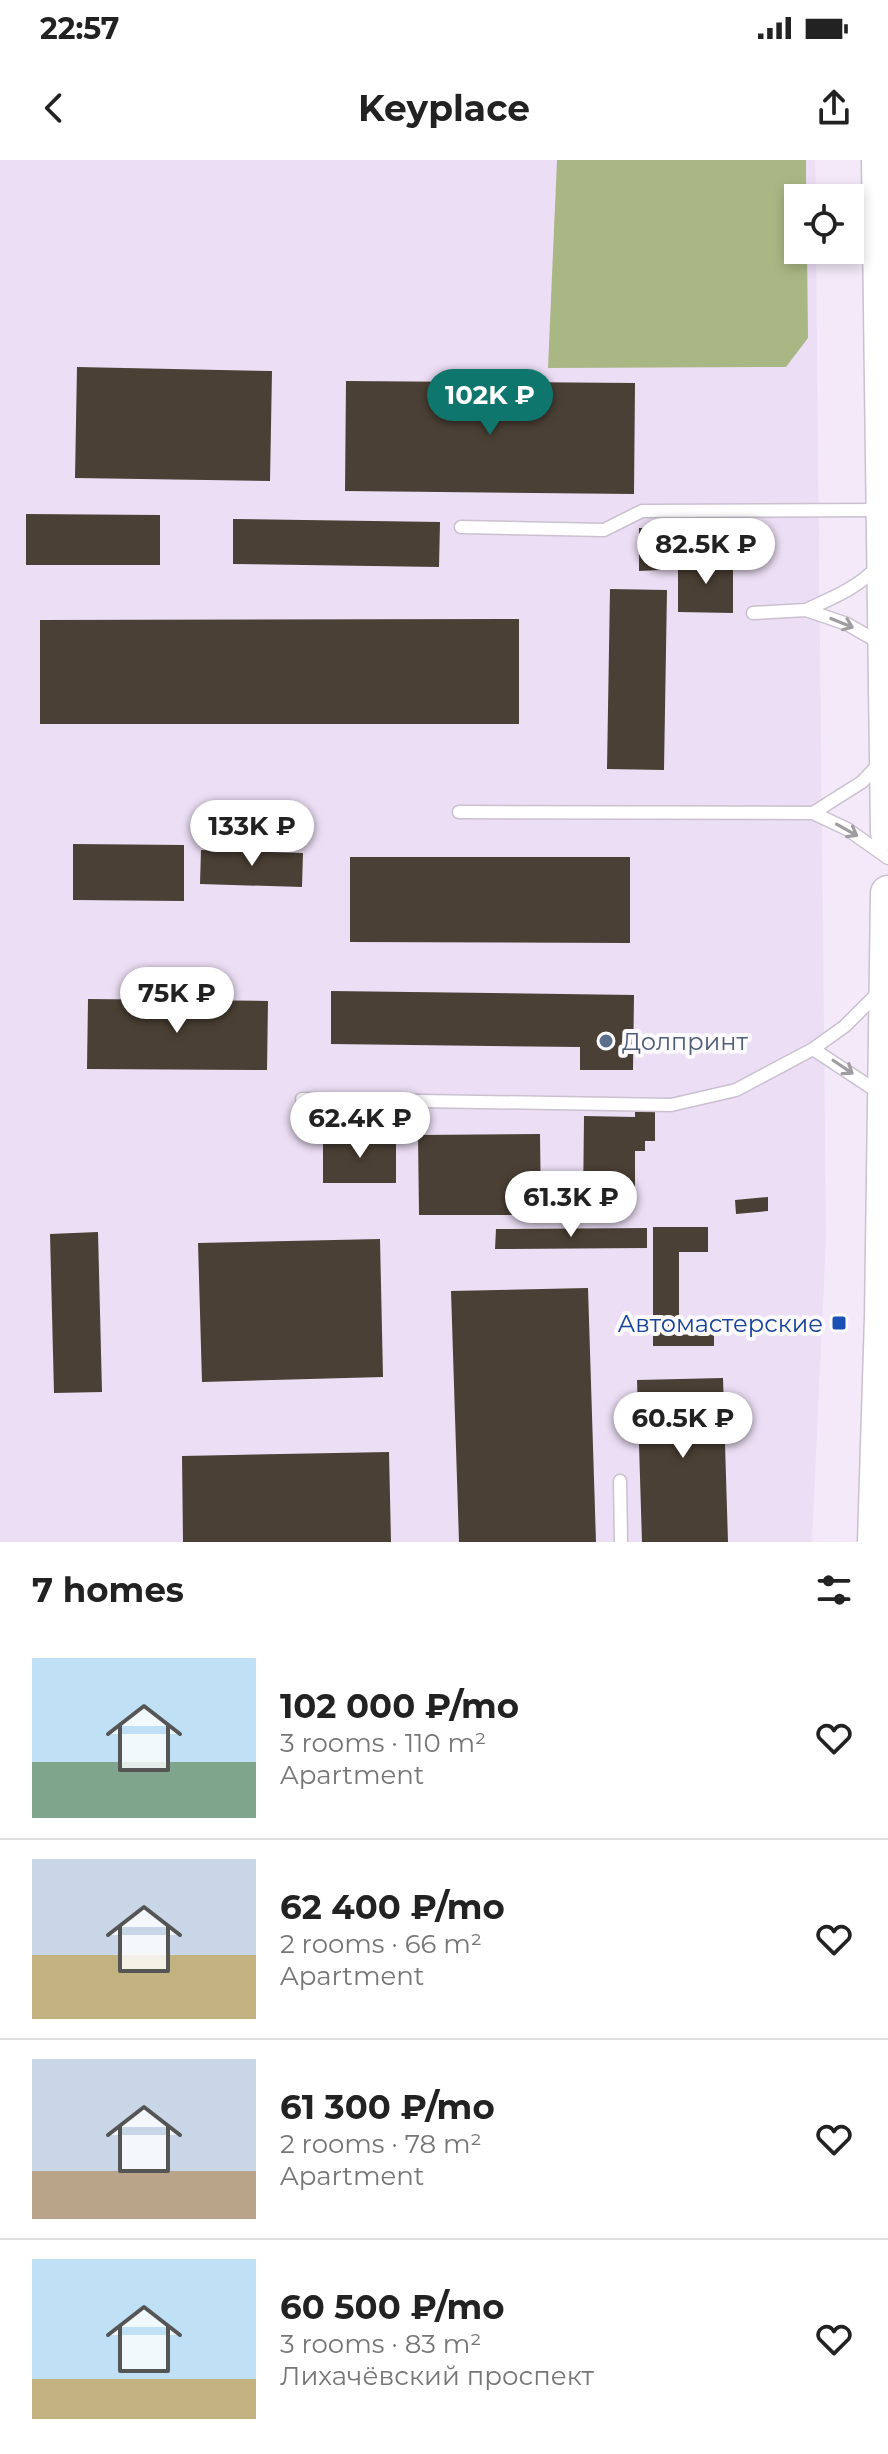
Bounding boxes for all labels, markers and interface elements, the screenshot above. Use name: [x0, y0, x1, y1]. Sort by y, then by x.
text: 22:57: [40, 10, 119, 47]
icon: back: [32, 86, 76, 130]
text: Keyplace: [358, 86, 530, 130]
icon: share: [812, 86, 856, 130]
map controls: [784, 184, 864, 264]
button: locate: [784, 184, 864, 264]
pin: 102K ₽: [425, 369, 555, 437]
text: 102K ₽: [445, 379, 535, 411]
pin: 82.5K ₽: [632, 518, 780, 586]
text: 82.5K ₽: [655, 528, 757, 560]
one-way arrow: [829, 617, 854, 631]
pin: 133K ₽: [187, 800, 317, 868]
text: 133K ₽: [208, 810, 296, 842]
one-way arrow: [835, 822, 858, 838]
pin: 75K ₽: [121, 967, 233, 1035]
text: 75K ₽: [138, 977, 216, 1009]
place label: Долпринт: [622, 1027, 748, 1056]
marker: Долпринт: [597, 1032, 615, 1050]
one-way arrow: [831, 1059, 854, 1075]
pin: 62.4K ₽: [286, 1092, 434, 1160]
text: 62.4K ₽: [308, 1102, 412, 1134]
pin: 61.3K ₽: [497, 1171, 645, 1239]
text: 61.3K ₽: [523, 1181, 619, 1213]
place label: Автомастерские: [617, 1309, 823, 1338]
marker: Автомастерские: [830, 1314, 848, 1332]
pin: 60.5K ₽: [609, 1392, 757, 1460]
text: 60.5K ₽: [632, 1402, 734, 1434]
icon: filters: [812, 1568, 856, 1612]
text: 7 homes: [32, 1569, 184, 1611]
text: 102 000 ₽/mo: [280, 1685, 519, 1727]
icon: home: [96, 1690, 192, 1786]
icon: heart: [812, 1716, 856, 1760]
text: 3 rooms · 110 m²: [280, 1727, 486, 1759]
text: Apartment: [280, 1759, 424, 1791]
text: 62 400 ₽/mo: [280, 1886, 505, 1928]
icon: home: [96, 1891, 192, 1987]
icon: heart: [812, 1917, 856, 1961]
text: 2 rooms · 66 m²: [280, 1928, 482, 1960]
text: Apartment: [280, 1960, 424, 1992]
text: 61 300 ₽/mo: [280, 2086, 495, 2128]
icon: home: [96, 2091, 192, 2187]
icon: heart: [812, 2117, 856, 2161]
text: 2 rooms · 78 m²: [280, 2128, 482, 2160]
text: Apartment: [280, 2160, 424, 2192]
text: 60 500 ₽/mo: [280, 2286, 505, 2328]
icon: home: [96, 2291, 192, 2387]
icon: heart: [812, 2317, 856, 2361]
text: 3 rooms · 83 m²: [280, 2328, 481, 2360]
text: Лихачёвский проспект: [280, 2360, 594, 2392]

